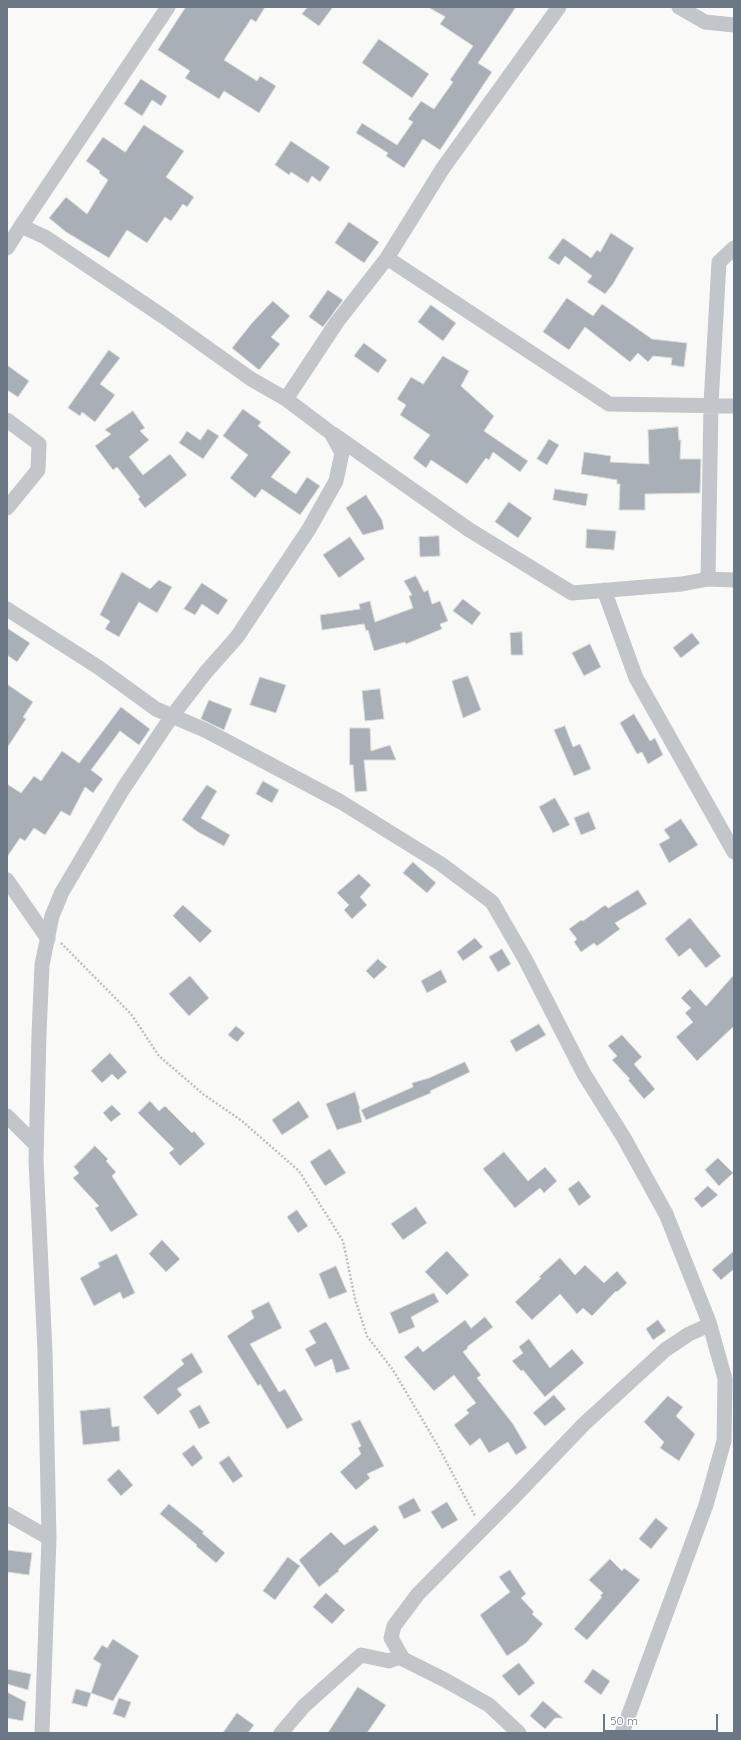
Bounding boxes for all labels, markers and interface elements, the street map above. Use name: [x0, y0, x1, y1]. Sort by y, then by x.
scale bar: [605, 1706, 720, 1732]
text: 50 m: [610, 1713, 638, 1728]

